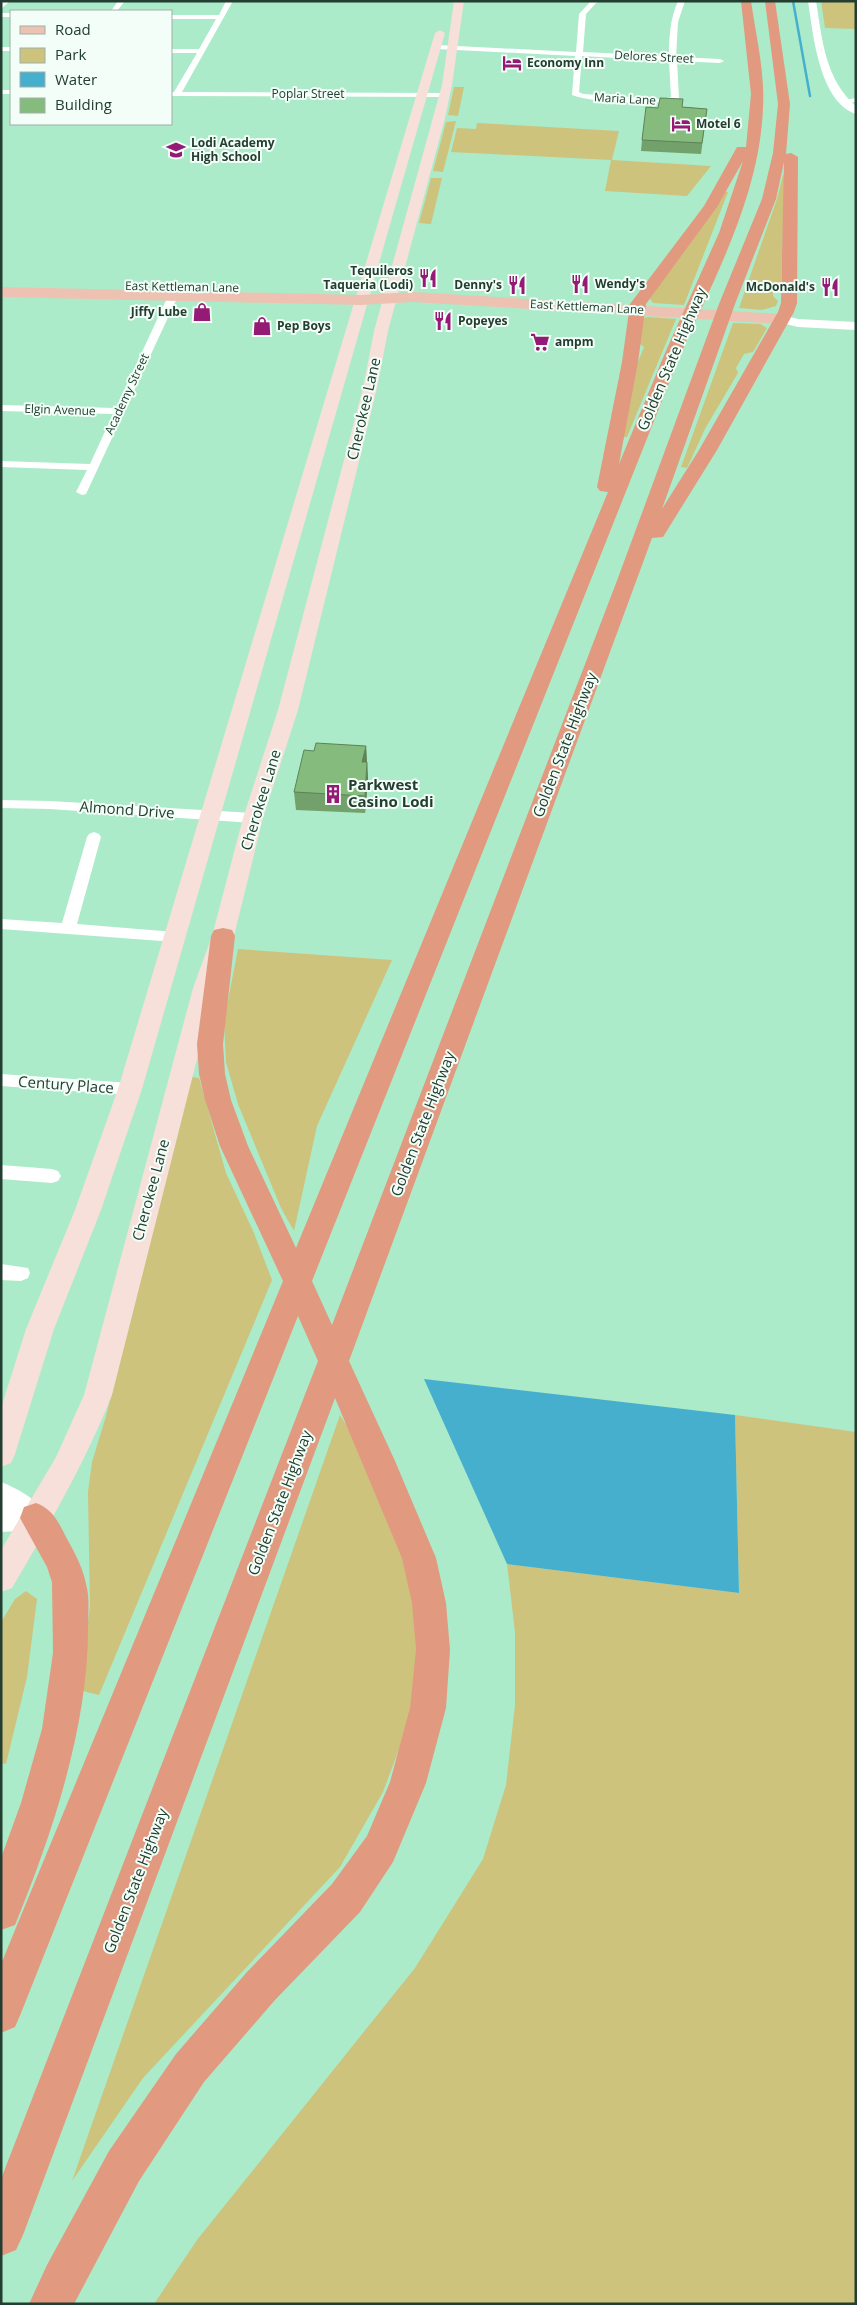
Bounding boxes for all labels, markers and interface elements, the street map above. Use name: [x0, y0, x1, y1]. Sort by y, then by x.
legend: [10, 10, 172, 125]
text: Road: [55, 19, 91, 39]
text: Park: [55, 44, 86, 64]
street label: Delores Street: [614, 46, 694, 67]
hotel icon: Economy Inn: [501, 52, 523, 74]
place label: Economy Inn: [527, 54, 604, 71]
text: Water: [55, 69, 97, 89]
street label: Poplar Street: [271, 85, 345, 102]
street label: Maria Lane: [594, 88, 657, 109]
text: Building: [55, 94, 112, 114]
hotel icon: Motel 6: [670, 113, 692, 135]
place label: Motel 6: [696, 115, 741, 132]
place label: Lodi Academy High School: [191, 134, 275, 165]
school or university icon: Lodi Academy High School: [165, 139, 187, 161]
place label: Tequileros Taqueria (Lodi): [323, 262, 413, 293]
restaurant icon: Tequileros Taqueria (Lodi): [417, 267, 439, 289]
restaurant icon: Wendy's: [569, 273, 591, 295]
restaurant icon: Denny's: [506, 274, 528, 296]
place label: Wendy's: [595, 275, 645, 292]
place label: Denny's: [454, 276, 502, 293]
restaurant icon: McDonald's: [819, 276, 841, 298]
street label: East Kettleman Lane: [125, 277, 239, 296]
place label: McDonald's: [746, 278, 815, 295]
street label: Golden State Highway: [632, 284, 710, 433]
street label: East Kettleman Lane: [530, 295, 645, 318]
shop icon: Jiffy Lube: [191, 301, 213, 323]
place label: Jiffy Lube: [130, 303, 187, 320]
restaurant icon: Popeyes: [432, 310, 454, 332]
place label: Popeyes: [458, 312, 508, 329]
shop icon: Pep Boys: [251, 315, 273, 337]
place label: Pep Boys: [277, 317, 331, 334]
supermarket icon: ampm: [529, 331, 551, 353]
place label: ampm: [555, 333, 593, 350]
street label: Academy Street: [100, 350, 153, 437]
street label: Cherokee Lane: [342, 356, 385, 462]
street label: Elgin Avenue: [24, 400, 96, 419]
street label: Golden State Highway: [527, 669, 601, 820]
street label: Cherokee Lane: [235, 747, 285, 853]
place label: Parkwest Casino Lodi: [348, 774, 434, 811]
building icon: Parkwest Casino Lodi: [322, 783, 344, 805]
street label: Almond Drive: [79, 796, 175, 822]
street label: Golden State Highway: [385, 1048, 459, 1199]
street label: Century Place: [18, 1071, 115, 1097]
street label: Cherokee Lane: [127, 1137, 173, 1243]
street label: Golden State Highway: [242, 1427, 316, 1578]
street label: Golden State Highway: [98, 1805, 172, 1956]

